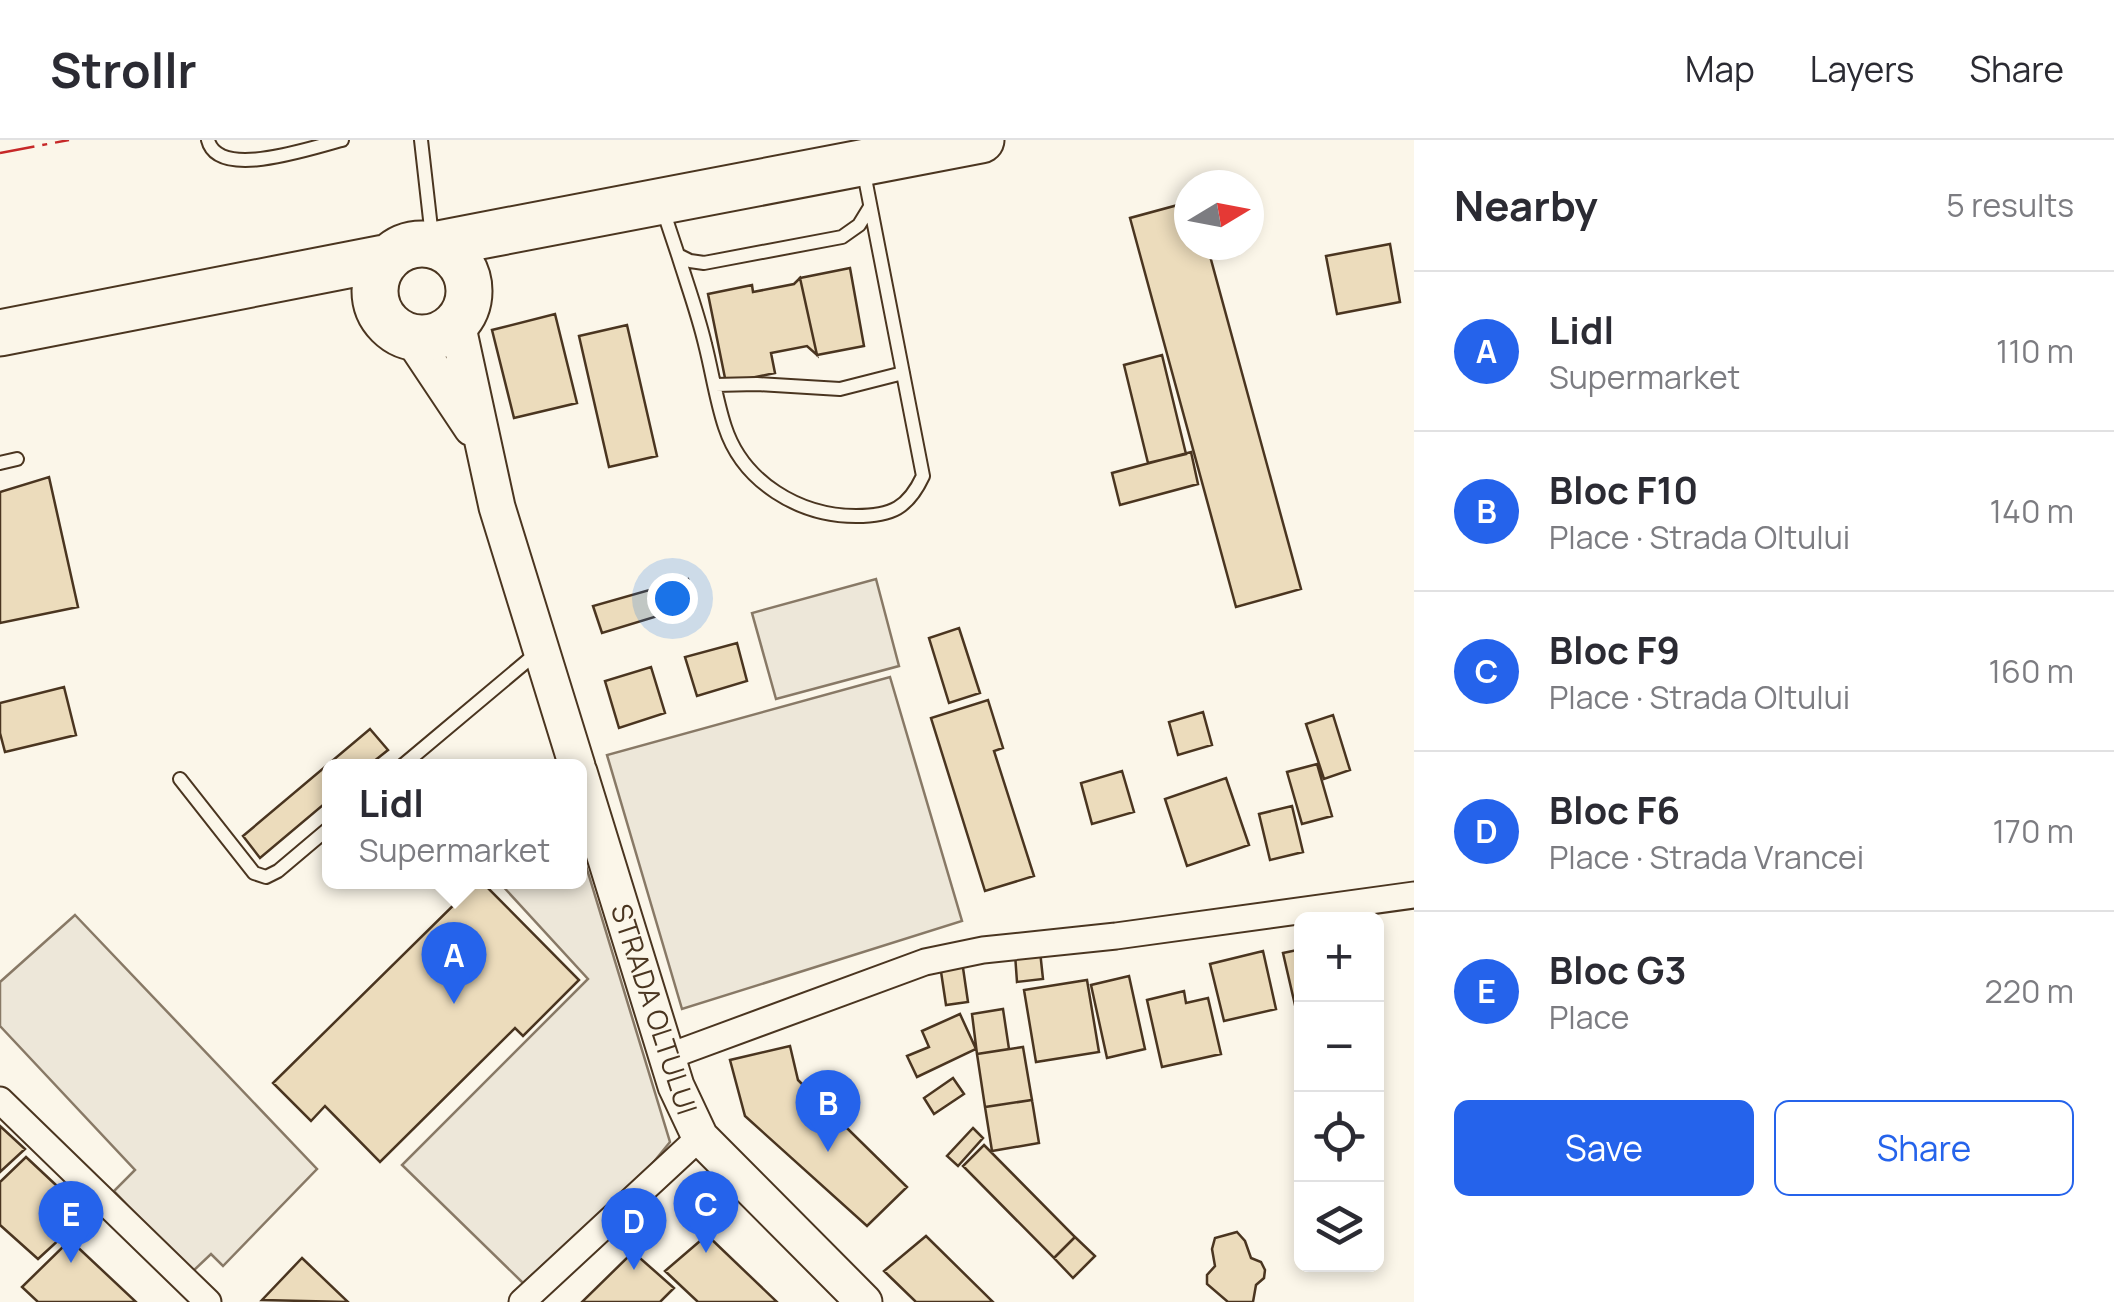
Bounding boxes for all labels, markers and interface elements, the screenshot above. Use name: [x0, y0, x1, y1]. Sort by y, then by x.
text: Strollr: [50, 37, 197, 102]
text: Map: [1685, 45, 1755, 93]
text: Layers: [1810, 45, 1914, 93]
text: Share: [1969, 45, 2064, 93]
north arrow: [1174, 170, 1264, 260]
text: Nearby: [1454, 176, 1598, 234]
text: 5 results: [1946, 183, 2074, 227]
text: Lidl: [1549, 303, 1614, 355]
text: A: [1476, 329, 1497, 373]
text: 110 m: [1996, 329, 2074, 373]
text: Supermarket: [1549, 355, 1740, 399]
text: Bloc F10: [1549, 463, 1698, 515]
text: B: [1476, 489, 1497, 533]
text: 140 m: [1990, 489, 2074, 533]
text: Place · Strada Oltului: [1549, 515, 1850, 559]
your location: [647, 573, 698, 624]
text: Bloc F9: [1549, 623, 1680, 675]
text: C: [1475, 649, 1498, 693]
text: 160 m: [1989, 649, 2074, 693]
text: Place · Strada Oltului: [1549, 675, 1850, 719]
popup: [322, 759, 587, 889]
text: Lidl: [359, 776, 424, 828]
text: Bloc F6: [1549, 783, 1680, 835]
text: D: [1475, 809, 1498, 853]
text: 170 m: [1992, 809, 2074, 853]
text: Supermarket: [359, 828, 550, 872]
text: Place · Strada Vrancei: [1549, 835, 1864, 879]
street label: STRADA OLTULUI: [603, 899, 707, 1119]
map controls: [1294, 912, 1384, 1272]
button: +: [1294, 912, 1384, 1002]
pin: A: [422, 922, 486, 1004]
text: Bloc G3: [1549, 943, 1687, 995]
text: E: [1477, 969, 1496, 1013]
text: 220 m: [1984, 969, 2074, 1013]
text: Place: [1549, 995, 1630, 1039]
button: −: [1294, 1002, 1384, 1092]
pin: B: [796, 1070, 860, 1152]
button: locate: [1294, 1092, 1384, 1182]
button: Save: [1454, 1100, 1754, 1196]
button: Share: [1774, 1100, 2074, 1196]
pin: C: [674, 1170, 738, 1253]
pin: E: [38, 1180, 104, 1263]
button: layers: [1294, 1182, 1384, 1272]
pin: D: [602, 1188, 666, 1270]

